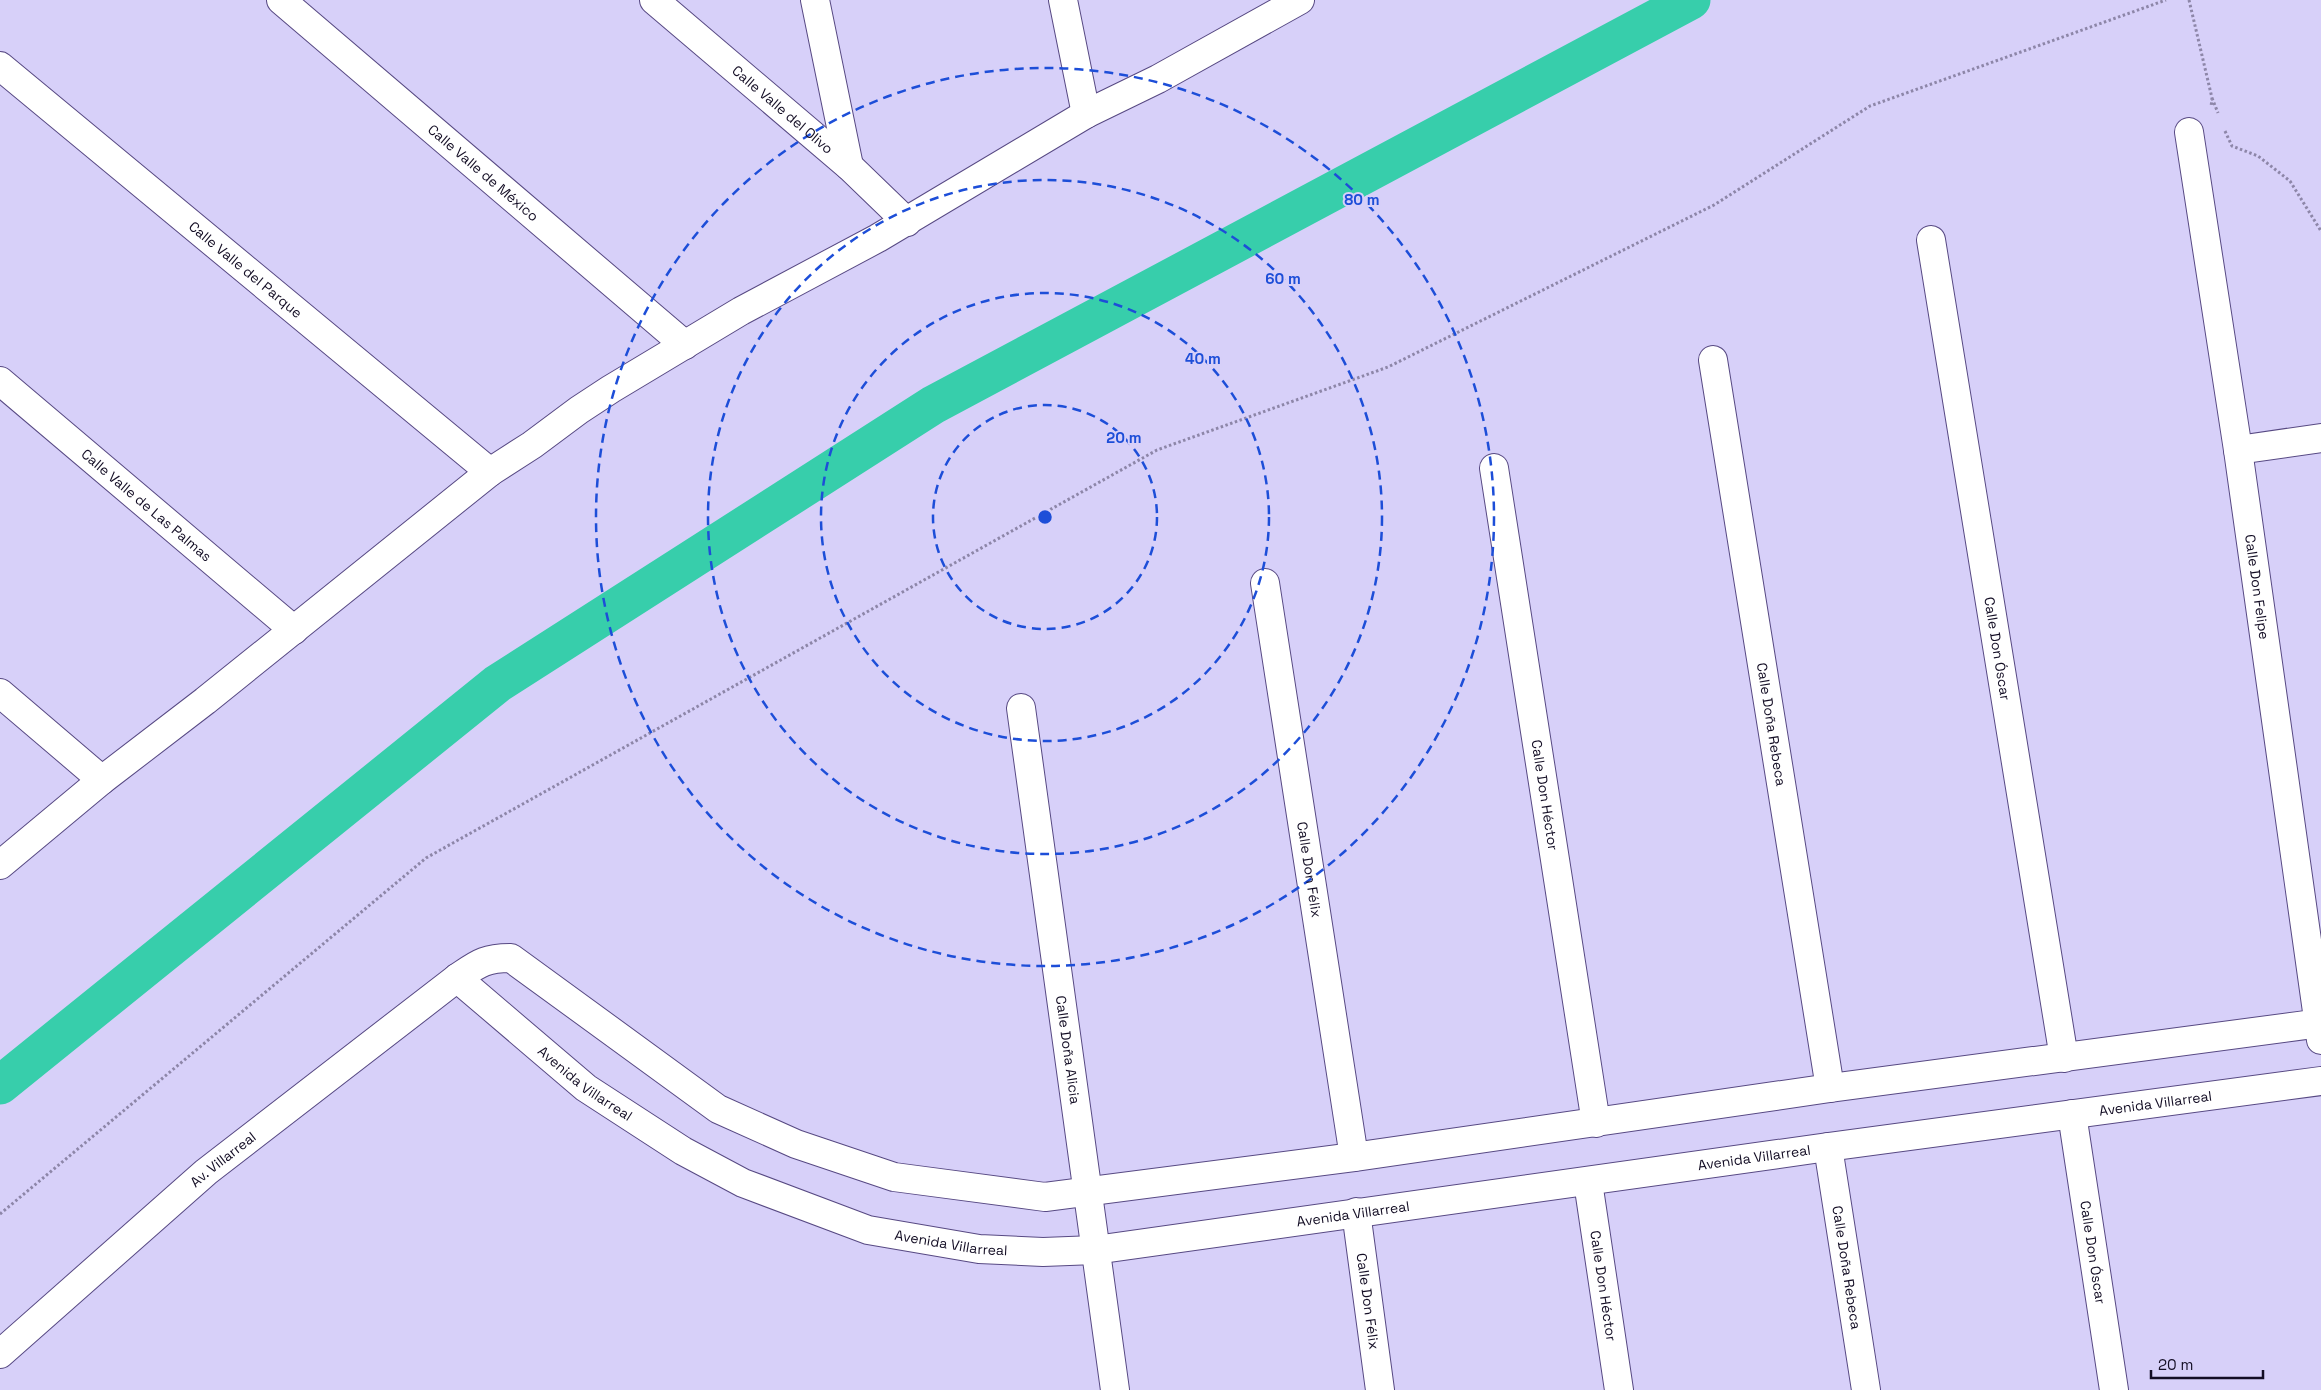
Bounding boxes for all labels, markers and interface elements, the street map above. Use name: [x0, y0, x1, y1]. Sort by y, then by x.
street label: Calle Valle del Olivo: [728, 61, 837, 158]
street label: Calle Valle de México: [424, 120, 542, 225]
text: 80 m: [1344, 190, 1380, 209]
street label: Calle Valle del Parque: [185, 217, 306, 322]
text: 60 m: [1265, 269, 1301, 288]
text: 40 m: [1185, 349, 1221, 368]
text: 20 m: [1106, 428, 1142, 447]
street label: Calle Valle de Las Palmas: [78, 445, 215, 565]
centre of rings: [1036, 508, 1054, 526]
street label: Calle Don Felipe: [2241, 533, 2274, 641]
street label: Calle Don Óscar: [1980, 596, 2015, 702]
street label: Calle Doña Rebeca: [1753, 661, 1790, 787]
street label: Calle Don Héctor: [1527, 738, 1562, 852]
street label: Calle Don Félix: [1293, 820, 1326, 919]
street label: Calle Doña Alicia: [1052, 994, 1084, 1105]
street label: Avenida Villarreal: [534, 1042, 636, 1125]
street label: Avenida Villarreal: [2098, 1087, 2213, 1120]
street label: Av. Villarreal: [186, 1128, 260, 1191]
street label: Avenida Villarreal: [1696, 1141, 1812, 1174]
street label: Avenida Villarreal: [1295, 1197, 1411, 1231]
street label: Calle Don Óscar: [2076, 1199, 2110, 1305]
street label: Calle Doña Rebeca: [1828, 1204, 1865, 1331]
street label: Avenida Villarreal: [893, 1226, 1008, 1259]
street label: Calle Don Héctor: [1586, 1229, 1621, 1342]
street label: Calle Don Félix: [1353, 1252, 1383, 1350]
scale bar: [2151, 1348, 2264, 1380]
text: 20 m: [2158, 1355, 2193, 1374]

